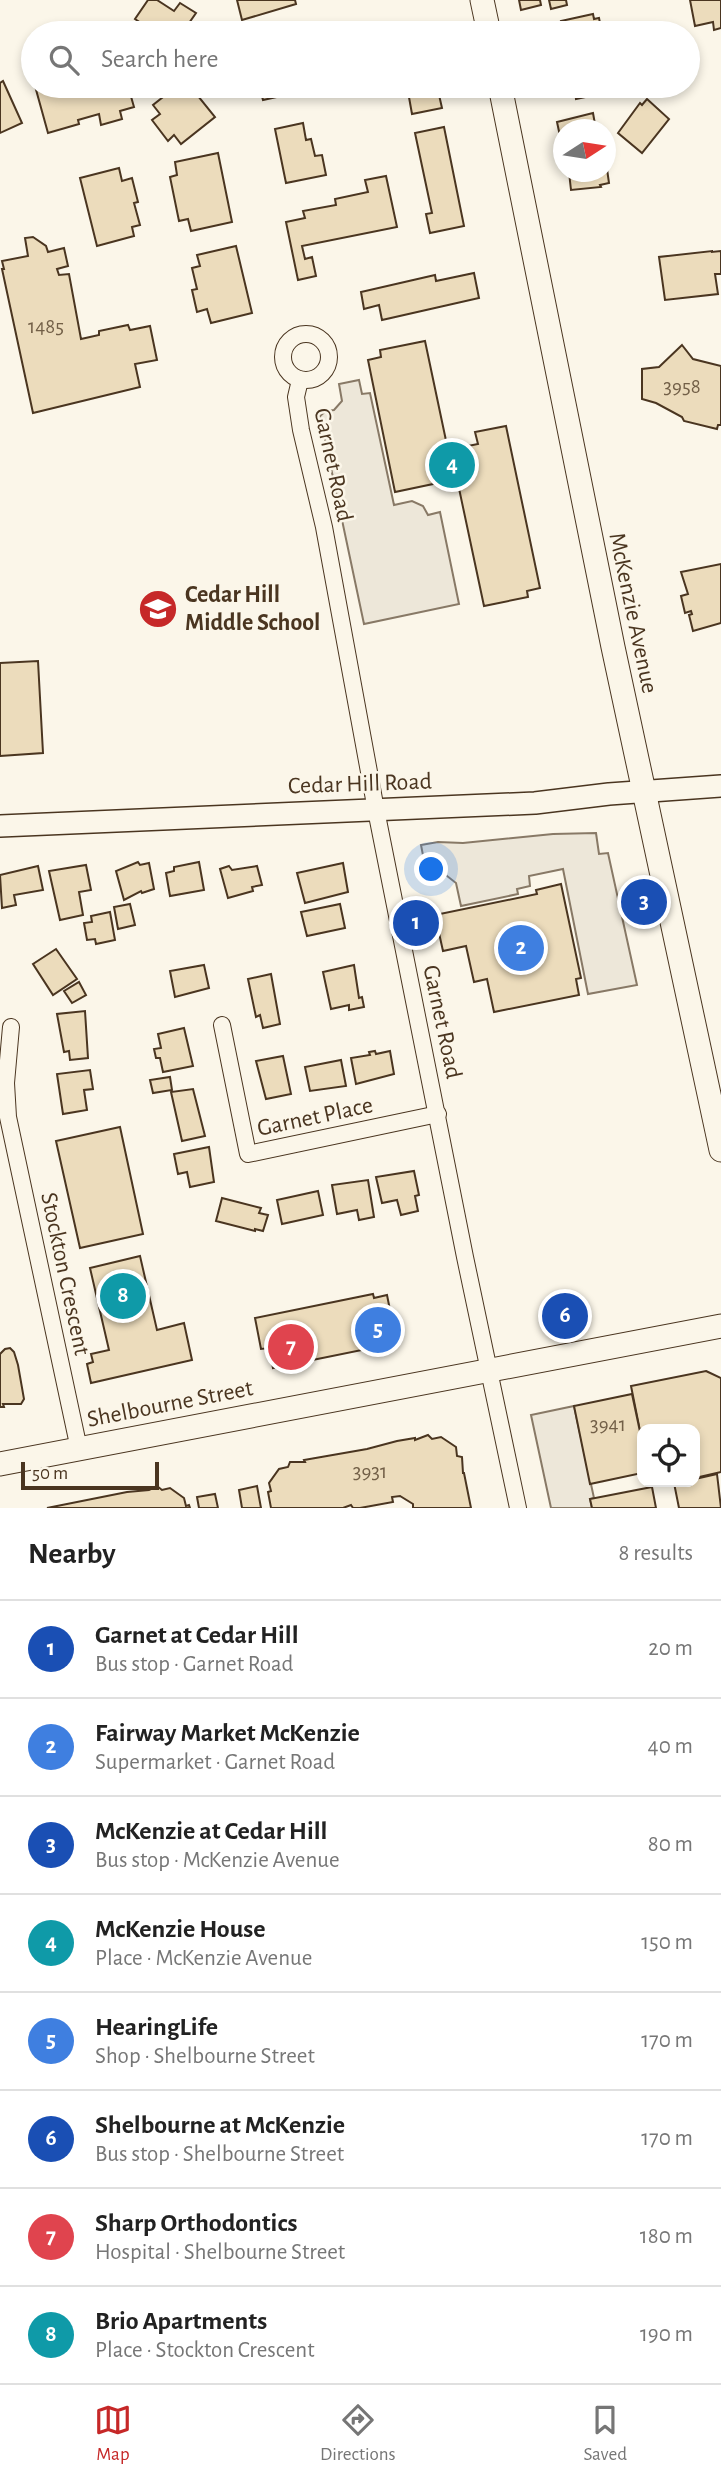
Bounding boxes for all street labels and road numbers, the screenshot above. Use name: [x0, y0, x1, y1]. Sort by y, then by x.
street label: Garnet Road: [309, 406, 357, 524]
street label: McKenzie Avenue: [604, 530, 662, 696]
street label: Cedar Hill Road: [288, 769, 432, 799]
street label: Garnet Road: [418, 963, 466, 1081]
street label: Garnet Place: [255, 1093, 375, 1141]
street label: Stockton Crescent: [36, 1190, 94, 1358]
street label: Shelbourne Street: [85, 1376, 255, 1432]

